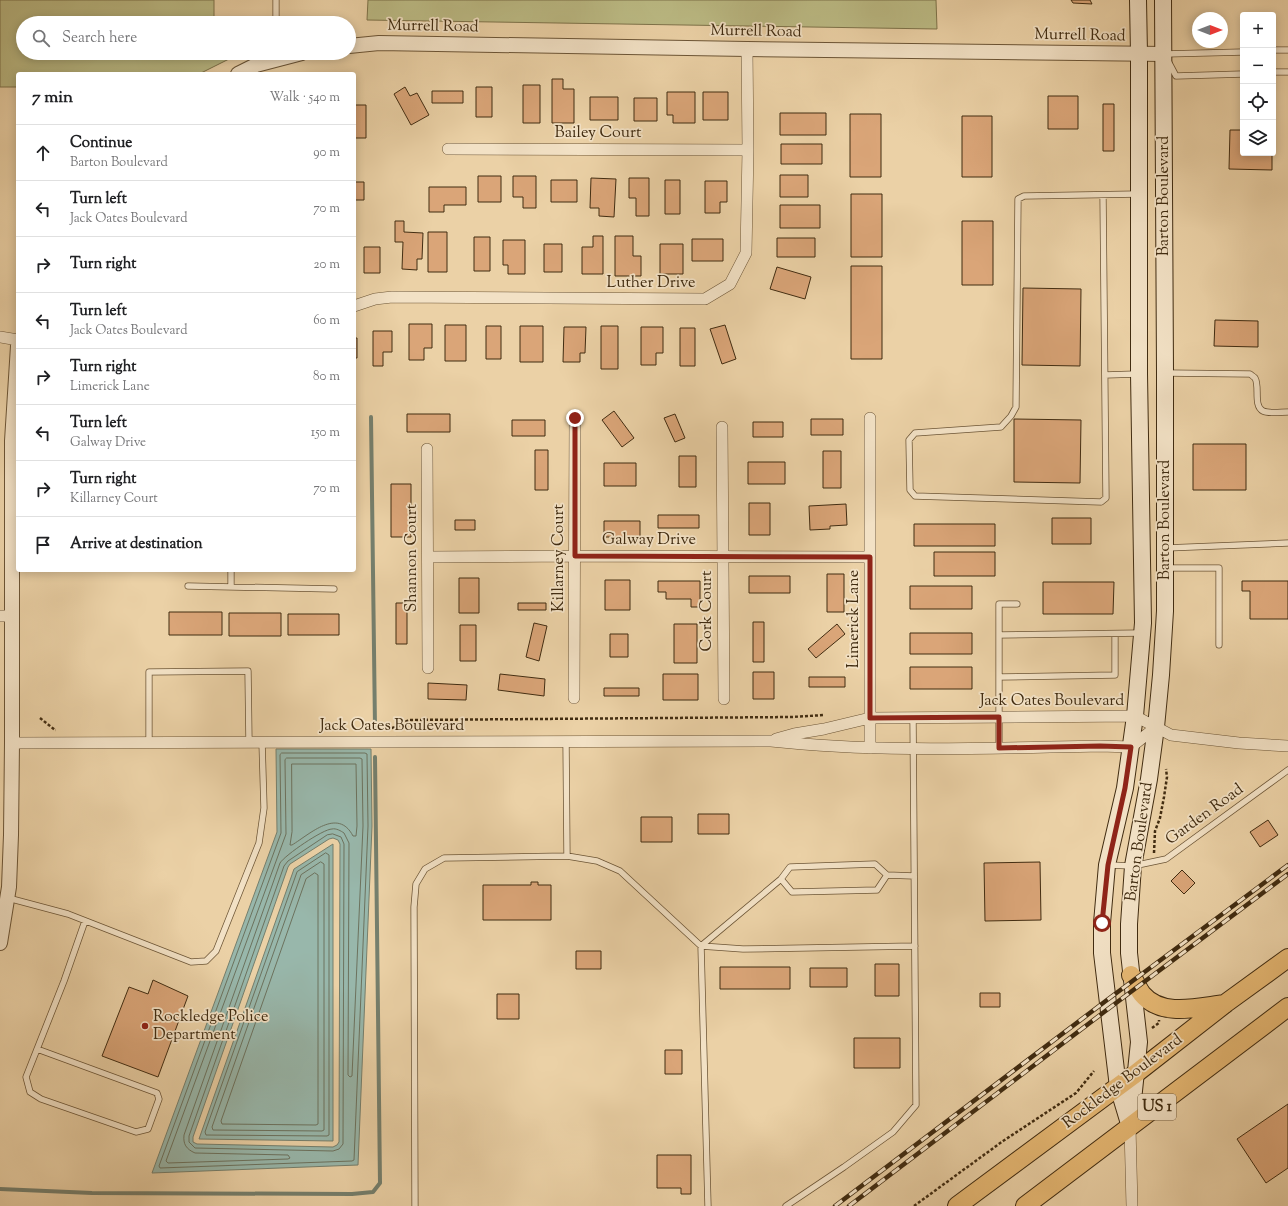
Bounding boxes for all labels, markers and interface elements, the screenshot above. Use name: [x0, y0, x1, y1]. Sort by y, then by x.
north arrow: [1192, 12, 1228, 48]
map controls: [1240, 12, 1276, 156]
button: +: [1240, 12, 1276, 48]
street label: Murrell Road: [387, 15, 479, 39]
search box: [16, 16, 356, 60]
street label: Murrell Road: [710, 20, 802, 44]
street label: Murrell Road: [1034, 24, 1126, 48]
icon: search: [30, 27, 52, 49]
text: Search here: [62, 28, 137, 49]
button: −: [1240, 48, 1276, 84]
button: locate: [1240, 84, 1276, 120]
text: 7 min: [32, 86, 73, 110]
text: Walk · 540 m: [269, 89, 340, 107]
button: layers: [1240, 120, 1276, 156]
street label: Bailey Court: [555, 122, 642, 145]
text: Continue: [70, 133, 132, 154]
street label: Barton Boulevard: [1153, 136, 1176, 256]
icon: ahead: [32, 142, 54, 164]
text: 90 m: [313, 144, 340, 162]
text: Barton Boulevard: [70, 154, 168, 172]
text: Turn left: [70, 189, 127, 210]
icon: left: [32, 198, 54, 220]
text: 70 m: [313, 200, 340, 218]
text: Jack Oates Boulevard: [70, 210, 188, 228]
icon: right: [32, 254, 54, 276]
text: Turn right: [70, 254, 136, 275]
text: 20 m: [314, 256, 340, 274]
street label: Luther Drive: [607, 272, 695, 295]
text: Turn left: [70, 301, 127, 322]
icon: left: [32, 310, 54, 332]
text: 60 m: [313, 312, 340, 330]
text: Jack Oates Boulevard: [70, 322, 188, 340]
text: Turn right: [70, 357, 136, 378]
icon: right: [32, 366, 54, 388]
text: 80 m: [313, 368, 340, 386]
text: Limerick Lane: [70, 378, 150, 396]
route end: [566, 409, 584, 427]
text: Turn left: [70, 413, 127, 434]
icon: left: [32, 422, 54, 444]
text: 150 m: [311, 424, 340, 442]
text: Galway Drive: [70, 434, 146, 452]
street label: Barton Boulevard: [1154, 460, 1177, 580]
text: Turn right: [70, 469, 136, 490]
icon: right: [32, 478, 54, 500]
text: 70 m: [313, 480, 340, 498]
text: Killarney Court: [70, 490, 158, 508]
street label: Shannon Court: [401, 503, 424, 612]
street label: Killarney Court: [548, 503, 571, 612]
street label: Galway Drive: [602, 529, 696, 552]
icon: arrive: [32, 534, 54, 556]
text: Arrive at destination: [70, 534, 203, 555]
street label: Cork Court: [696, 570, 719, 652]
street label: Limerick Lane: [843, 570, 866, 668]
street label: Jack Oates Boulevard: [979, 690, 1124, 713]
street label: Jack Oates Boulevard: [319, 715, 464, 738]
street label: Garden Road: [1161, 779, 1249, 851]
street label: Barton Boulevard: [1120, 781, 1160, 903]
route start: [1093, 914, 1111, 932]
place label: Rockledge Police Department: [153, 1006, 269, 1047]
marker: Rockledge Police Department: [140, 1021, 150, 1031]
street label: Rockledge Boulevard: [1058, 1029, 1188, 1135]
road number: US 1: [1138, 1094, 1176, 1120]

